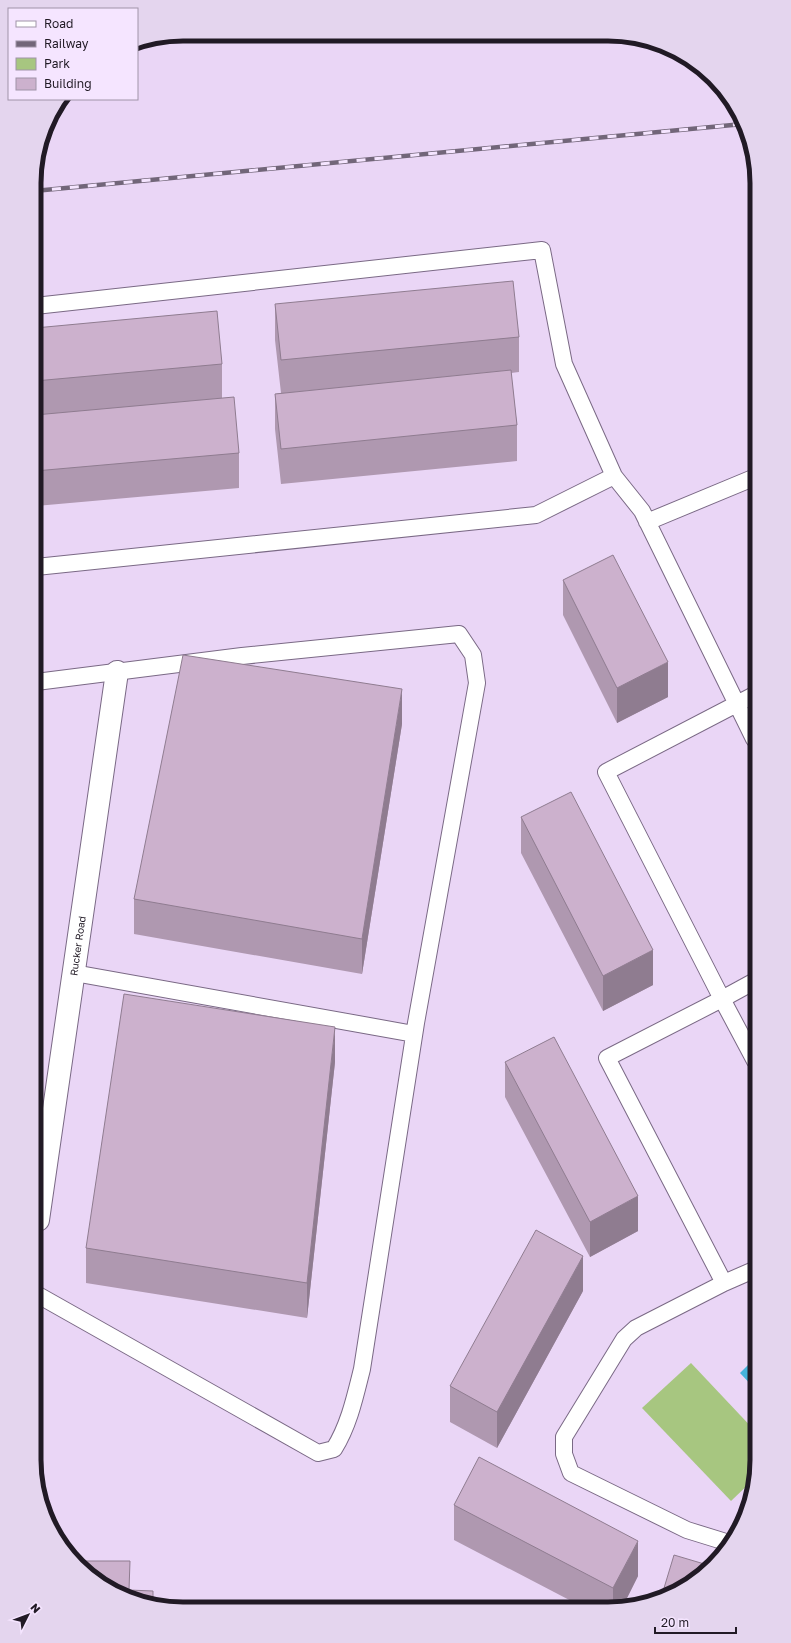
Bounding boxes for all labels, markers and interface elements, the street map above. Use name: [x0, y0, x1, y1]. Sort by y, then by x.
legend: [8, 8, 138, 100]
text: Road: [44, 16, 73, 31]
text: Railway: [44, 36, 89, 51]
text: Park: [44, 56, 70, 71]
text: Building: [44, 76, 92, 91]
street label: Rucker Road: [67, 915, 88, 977]
north arrow: [8, 1595, 48, 1635]
text: N: [28, 1601, 43, 1615]
scale bar: [655, 1609, 736, 1635]
text: 20 m: [661, 1615, 689, 1630]

